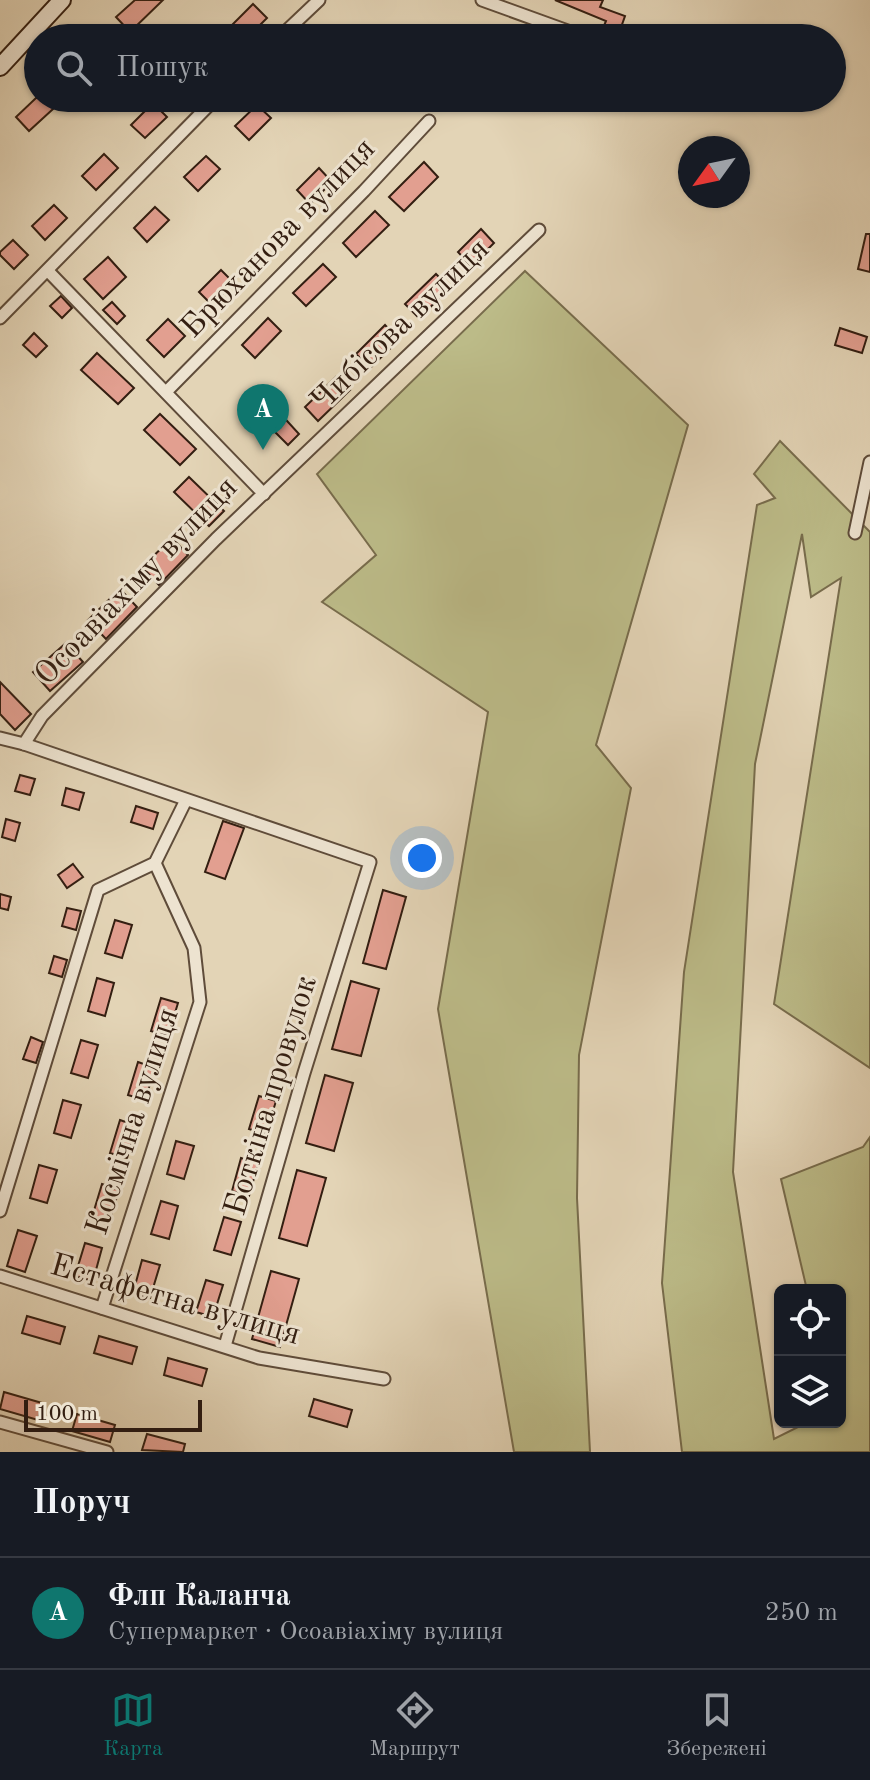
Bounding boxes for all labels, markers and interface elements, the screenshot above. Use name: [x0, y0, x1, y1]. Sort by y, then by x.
search box: [24, 24, 846, 112]
icon: search: [52, 46, 96, 90]
text: Пошук: [116, 53, 208, 83]
street label: Брюханова вулиця: [176, 133, 382, 345]
north arrow: [678, 136, 750, 208]
street label: Чибісова вулиця: [306, 234, 496, 418]
pin: A: [237, 384, 289, 450]
street label: Осоавіахіму вулиця: [30, 472, 244, 692]
your location: [402, 838, 442, 878]
street label: Боткіна провулок: [220, 972, 324, 1220]
street label: Космічна вулиця: [82, 1005, 186, 1239]
street label: Естафетна вулиця: [46, 1250, 304, 1352]
map controls: [774, 1284, 846, 1428]
button: locate: [774, 1284, 846, 1356]
button: layers: [774, 1356, 846, 1428]
scale bar: [24, 1396, 202, 1432]
text: 100 m: [36, 1403, 98, 1425]
text: Поруч: [32, 1487, 131, 1521]
text: Флп Каланча: [108, 1582, 291, 1612]
text: A: [48, 1600, 68, 1626]
text: 250 m: [765, 1600, 838, 1626]
text: Супермаркет · Осоавіахіму вулиця: [108, 1619, 503, 1645]
tab: Карта: [103, 1688, 163, 1763]
tab: Маршрут: [369, 1688, 460, 1763]
tab: Збережені: [666, 1688, 767, 1763]

